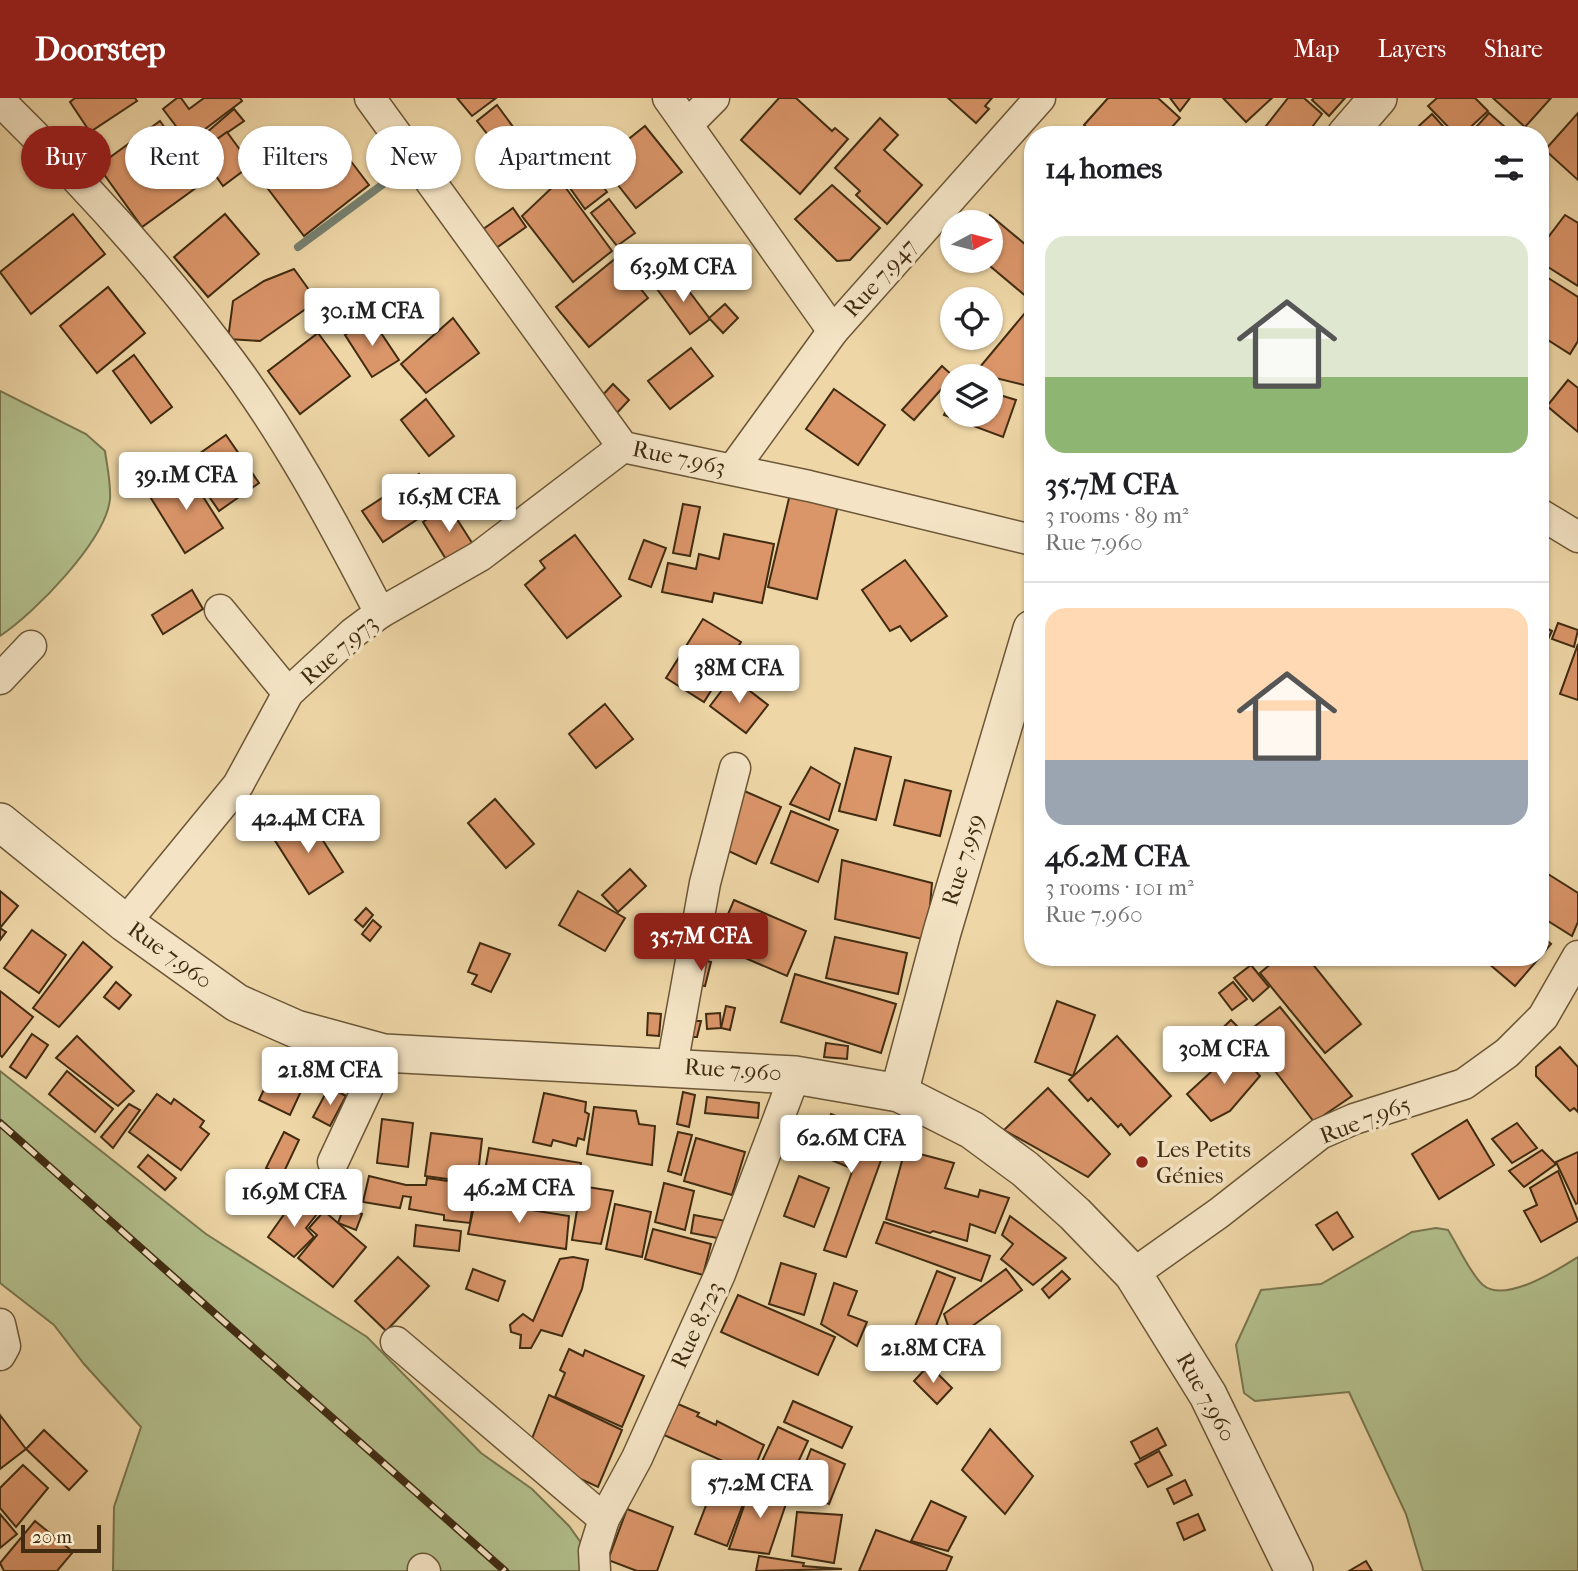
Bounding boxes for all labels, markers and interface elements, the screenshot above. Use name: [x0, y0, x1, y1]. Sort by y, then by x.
text: Doorstep: [35, 30, 166, 69]
text: Map: [1294, 35, 1340, 63]
text: Layers: [1378, 35, 1446, 63]
text: Share: [1484, 35, 1543, 63]
chip: Buy: [21, 126, 111, 189]
chip: Rent: [125, 126, 224, 189]
chip: Filters: [238, 126, 352, 189]
chip: New: [366, 126, 461, 189]
chip: Apartment: [475, 126, 636, 189]
icon: filters: [1490, 149, 1528, 187]
text: 14 homes: [1045, 151, 1162, 186]
north arrow: [940, 210, 1003, 273]
map controls: [940, 210, 1003, 427]
street label: Rue 7.947: [838, 233, 922, 323]
pin: 63.9M CFA: [603, 244, 763, 304]
text: 63.9M CFA: [630, 253, 736, 280]
icon: home: [1224, 281, 1350, 407]
button: locate: [940, 287, 1003, 350]
pin: 30.1M CFA: [292, 288, 452, 348]
text: 30.1M CFA: [320, 297, 424, 324]
button: layers: [940, 364, 1003, 427]
street label: Rue 7.963: [630, 435, 728, 481]
pin: 39.1M CFA: [106, 452, 266, 512]
text: 39.1M CFA: [135, 461, 237, 488]
text: 35.7M CFA: [1045, 467, 1178, 502]
pin: 16.5M CFA: [369, 474, 529, 534]
text: 16.5M CFA: [398, 483, 500, 510]
text: 3 rooms · 89 m²: [1045, 502, 1189, 529]
text: Rue 7.960: [1045, 529, 1143, 556]
street label: Rue 7.973: [295, 609, 383, 691]
pin: 38M CFA: [674, 646, 804, 705]
icon: home: [1224, 653, 1350, 779]
text: 38M CFA: [694, 654, 784, 681]
pin: 42.4M CFA: [228, 796, 388, 855]
text: 42.4M CFA: [252, 804, 364, 831]
street label: Rue 7.959: [936, 811, 990, 909]
text: 46.2M CFA: [1045, 839, 1189, 874]
text: 3 rooms · 101 m²: [1045, 874, 1194, 901]
text: Rue 7.960: [1045, 901, 1143, 928]
pin: 35.7M CFA: [621, 914, 781, 973]
street label: Rue 7.960: [123, 915, 217, 995]
text: 35.7M CFA: [650, 922, 752, 949]
pin: 30M CFA: [1159, 1026, 1289, 1086]
text: 30M CFA: [1179, 1035, 1269, 1062]
pin: 21.8M CFA: [250, 1048, 410, 1107]
street label: Rue 7.960: [683, 1053, 783, 1087]
text: 21.8M CFA: [278, 1056, 382, 1083]
street label: Rue 7.965: [1316, 1090, 1414, 1150]
pin: 62.6M CFA: [771, 1116, 931, 1175]
text: 62.6M CFA: [796, 1124, 906, 1151]
place label: Les Petits Génies: [1156, 1136, 1251, 1189]
marker: Les Petits Génies: [1134, 1154, 1150, 1170]
pin: 46.2M CFA: [439, 1166, 599, 1225]
pin: 16.9M CFA: [214, 1170, 374, 1229]
text: 46.2M CFA: [464, 1174, 574, 1201]
text: 16.9M CFA: [241, 1178, 347, 1205]
street label: Rue 8.723: [665, 1277, 729, 1373]
pin: 21.8M CFA: [853, 1326, 1013, 1385]
text: 21.8M CFA: [881, 1334, 985, 1361]
street label: Rue 7.960: [1171, 1348, 1241, 1446]
pin: 57.2M CFA: [680, 1460, 840, 1520]
text: 57.2M CFA: [707, 1469, 813, 1496]
scale bar: [21, 1522, 102, 1554]
text: 20 m: [32, 1526, 72, 1548]

